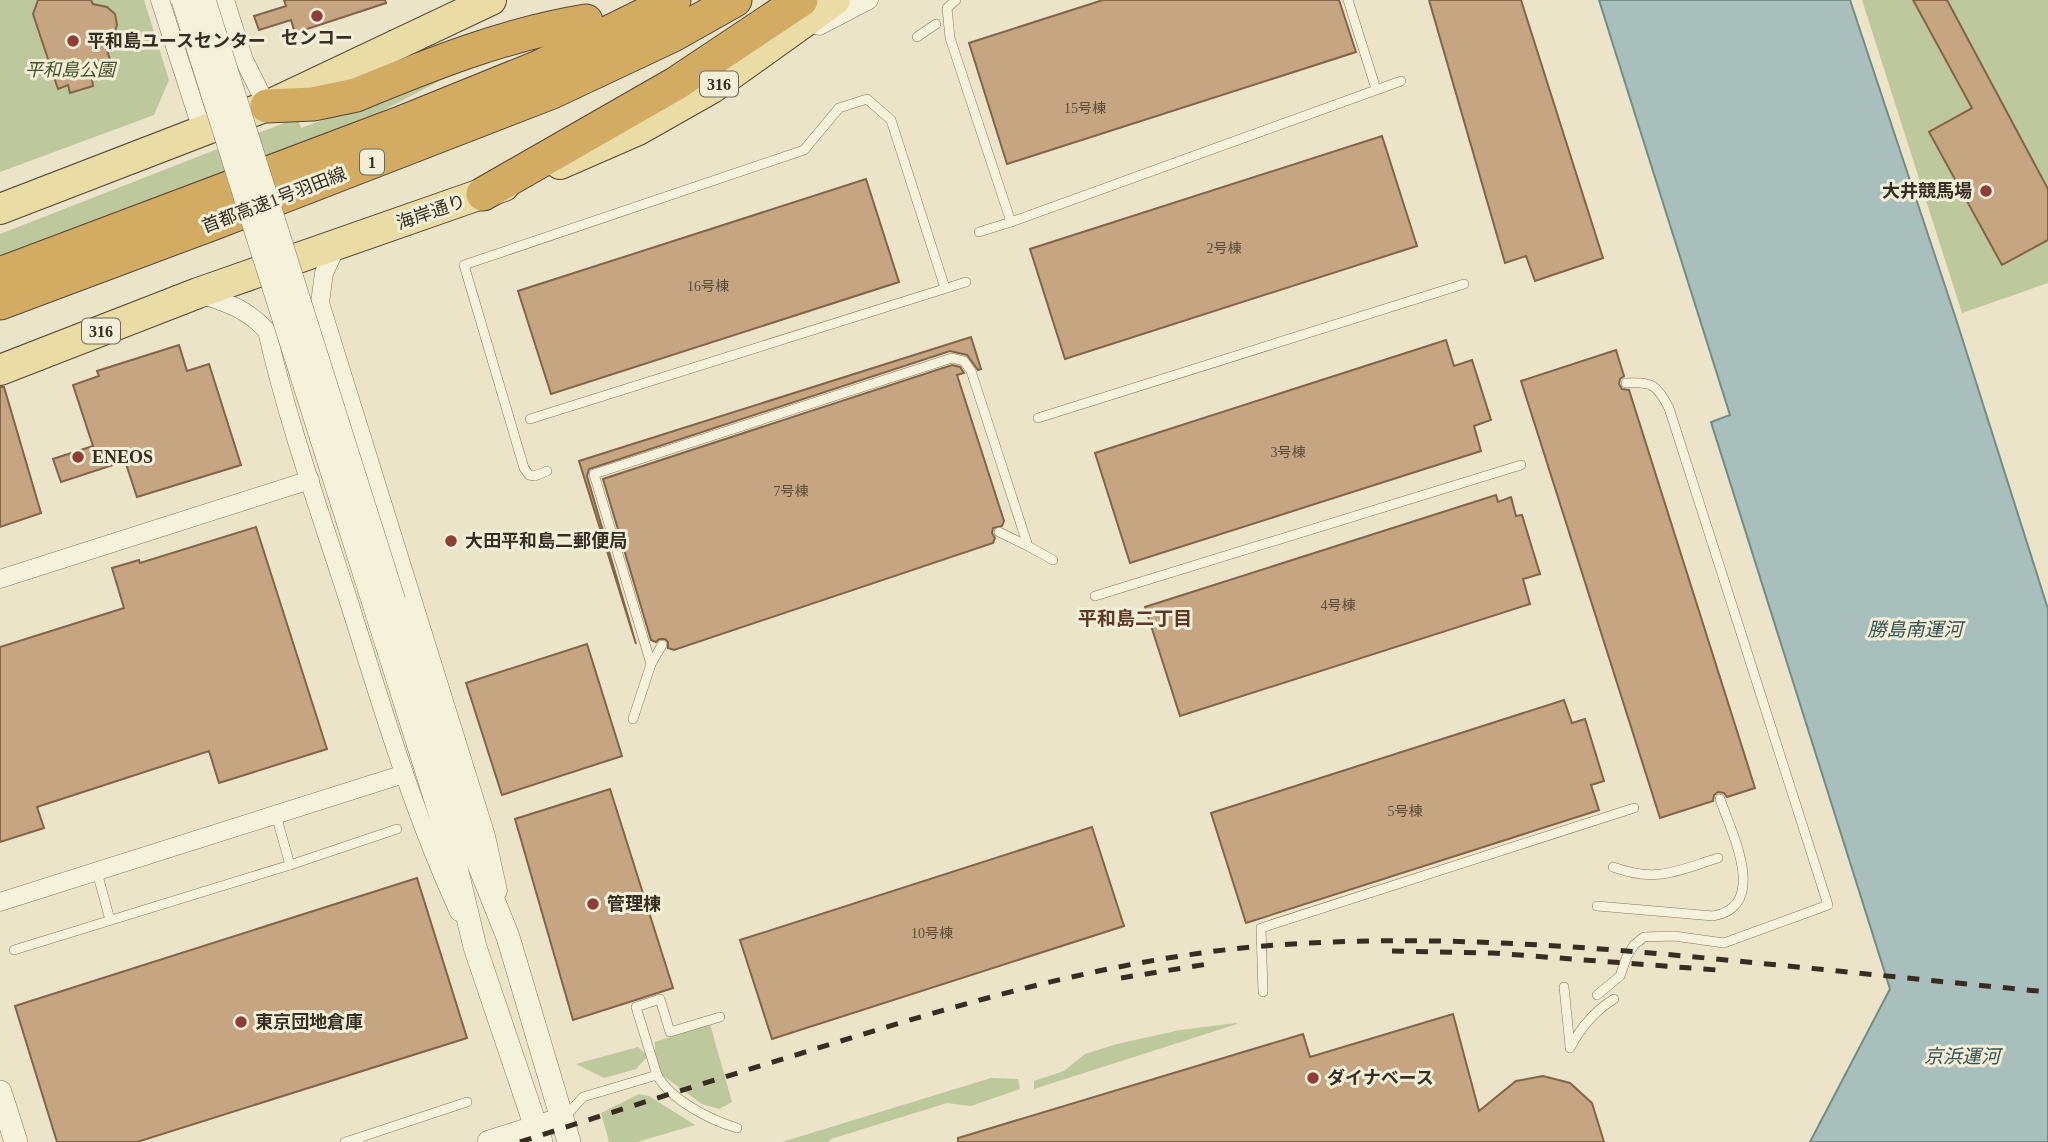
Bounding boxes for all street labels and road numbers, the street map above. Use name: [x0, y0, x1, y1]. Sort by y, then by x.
road number: 316: [700, 72, 738, 96]
road number: 1: [360, 150, 384, 174]
street label: 首都高速1号羽田線: [199, 163, 349, 237]
street label: 海岸通り: [394, 191, 468, 233]
road number: 316: [82, 318, 120, 344]

